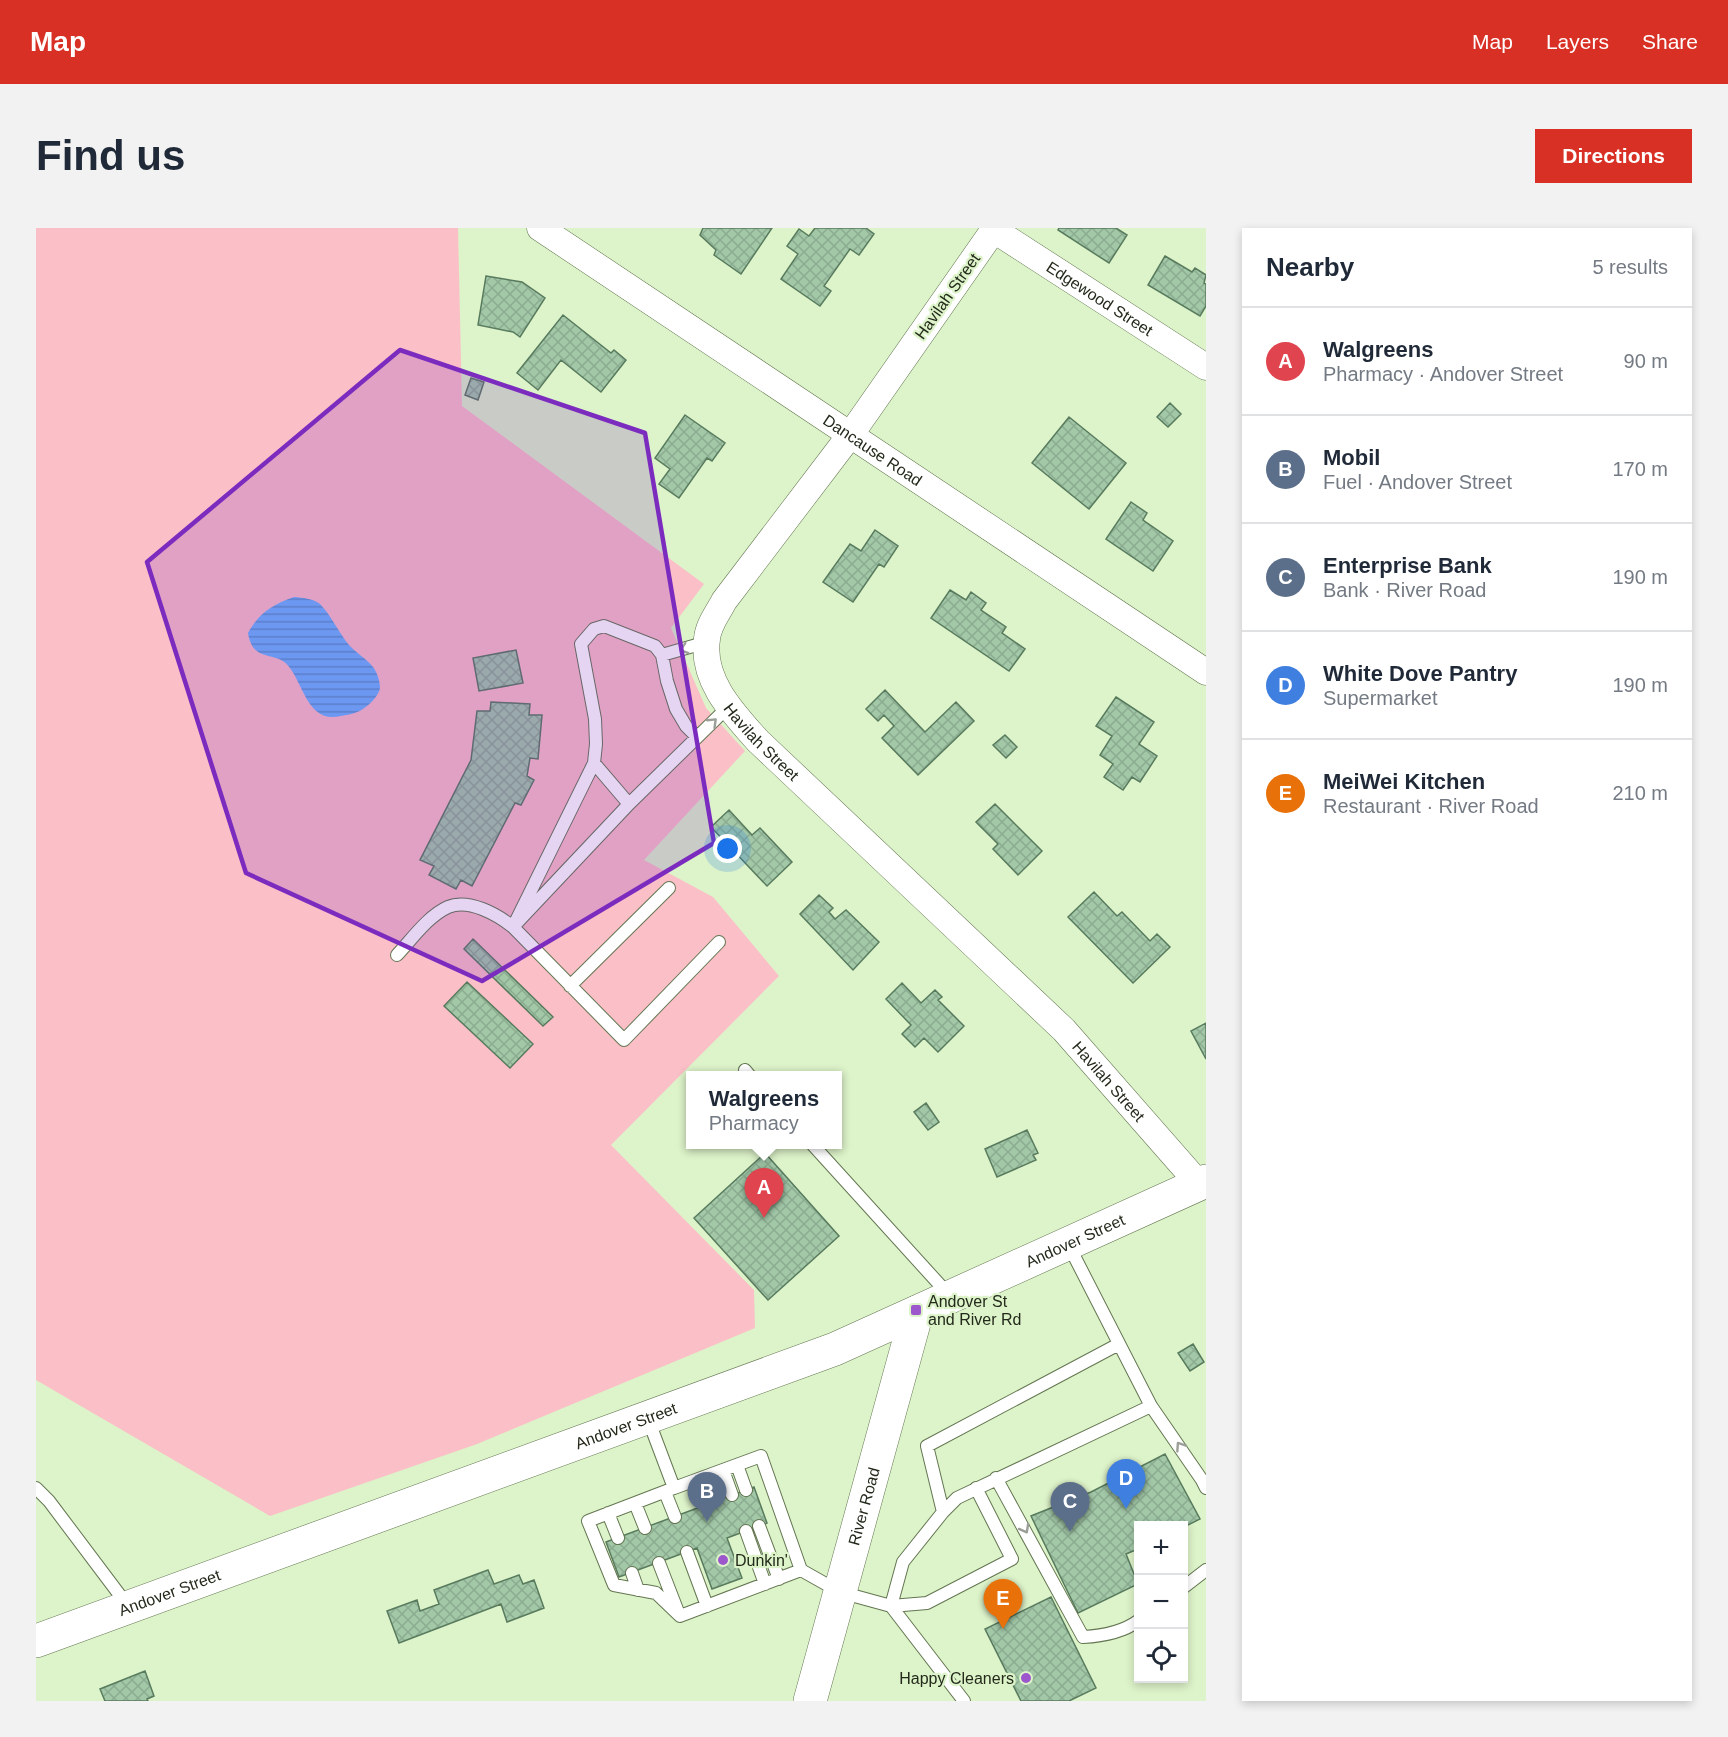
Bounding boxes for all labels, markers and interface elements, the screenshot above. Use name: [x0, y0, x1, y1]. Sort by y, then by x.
text: Map: [30, 26, 86, 57]
text: Map: [1472, 30, 1513, 53]
text: Layers: [1546, 30, 1609, 53]
text: Share: [1642, 30, 1698, 53]
button: Directions: [1535, 129, 1692, 183]
text: Find us: [36, 132, 185, 179]
street label: Havilah Street: [912, 250, 984, 342]
text: Nearby: [1266, 252, 1354, 282]
text: 5 results: [1592, 256, 1668, 278]
street label: Edgewood Street: [1043, 258, 1156, 340]
text: Walgreens: [1323, 337, 1433, 362]
text: A: [1278, 350, 1293, 372]
text: 90 m: [1624, 350, 1668, 372]
text: Pharmacy · Andover Street: [1323, 363, 1563, 385]
street label: Dancause Road: [820, 411, 925, 489]
text: Mobil: [1323, 445, 1380, 470]
text: B: [1278, 458, 1293, 480]
text: 170 m: [1612, 458, 1668, 480]
text: Fuel · Andover Street: [1323, 471, 1512, 493]
text: Enterprise Bank: [1323, 553, 1492, 578]
text: C: [1278, 566, 1293, 588]
text: 190 m: [1612, 566, 1668, 588]
text: Bank · River Road: [1323, 579, 1486, 601]
one-way arrow: [679, 642, 690, 654]
text: White Dove Pantry: [1323, 661, 1517, 686]
text: D: [1278, 674, 1293, 696]
text: 190 m: [1612, 674, 1668, 696]
text: Supermarket: [1323, 687, 1438, 709]
street label: Havilah Street: [720, 700, 803, 784]
one-way arrow: [706, 718, 716, 729]
text: MeiWei Kitchen: [1323, 769, 1485, 794]
text: E: [1279, 782, 1292, 804]
text: 210 m: [1612, 782, 1668, 804]
text: Restaurant · River Road: [1323, 795, 1539, 817]
your location: [713, 834, 742, 863]
street label: Havilah Street: [1069, 1038, 1148, 1125]
popup: [686, 1071, 842, 1149]
text: Walgreens: [709, 1086, 819, 1111]
text: Pharmacy: [709, 1112, 799, 1134]
pin: A: [744, 1168, 784, 1218]
street label: Andover Street: [1023, 1211, 1128, 1271]
place label: Andover St and River Rd: [928, 1293, 1021, 1328]
marker: Andover St and River Rd: [909, 1303, 923, 1317]
street label: Andover Street: [573, 1399, 680, 1452]
one-way arrow: [1176, 1442, 1187, 1453]
pin: D: [1106, 1460, 1146, 1509]
street label: River Road: [845, 1465, 883, 1547]
pin: B: [688, 1472, 726, 1522]
pin: C: [1050, 1482, 1090, 1532]
map controls: [1134, 1521, 1188, 1683]
button: +: [1134, 1521, 1188, 1575]
one-way arrow: [1018, 1523, 1029, 1533]
place label: Dunkin': [735, 1552, 788, 1569]
marker: Dunkin': [716, 1553, 730, 1567]
street label: Andover Street: [116, 1566, 223, 1619]
button: −: [1134, 1575, 1188, 1629]
pin: E: [984, 1580, 1022, 1629]
button: locate: [1134, 1629, 1188, 1683]
place label: Happy Cleaners: [899, 1670, 1014, 1687]
marker: Happy Cleaners: [1019, 1671, 1033, 1685]

